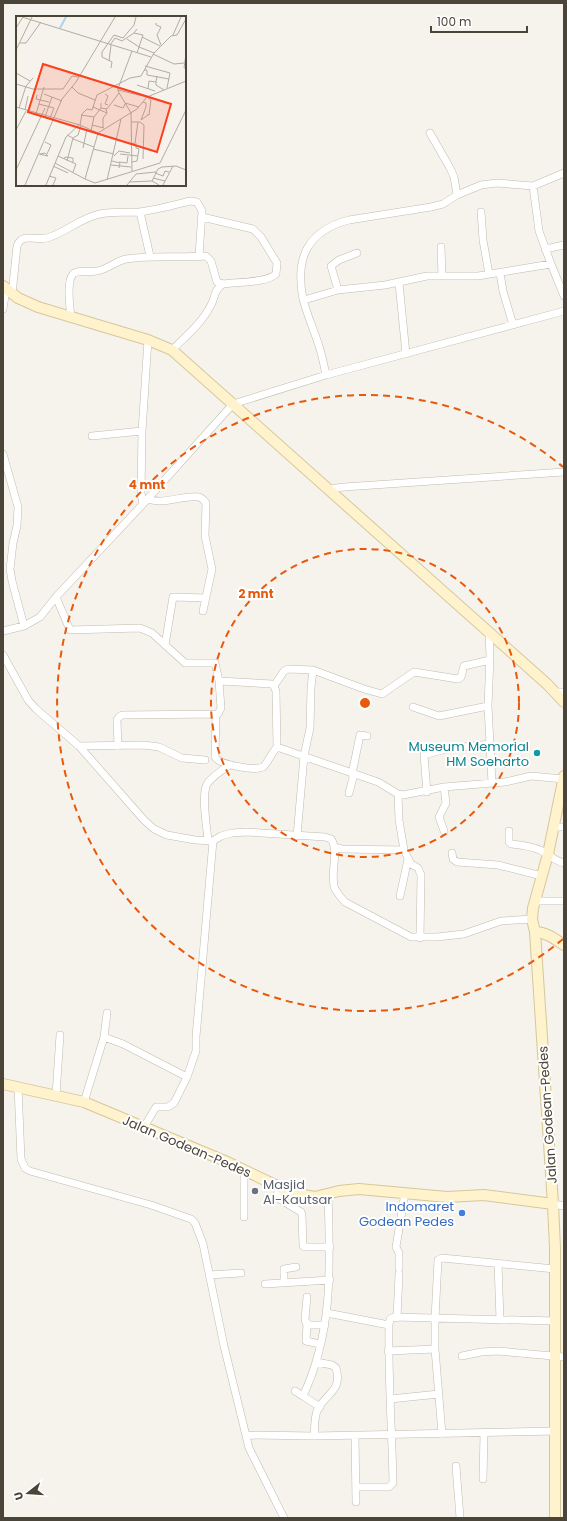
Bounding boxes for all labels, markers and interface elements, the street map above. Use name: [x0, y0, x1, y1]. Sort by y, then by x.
scale bar: [431, 8, 527, 34]
text: 100 m: [437, 13, 471, 30]
inset map: [16, 16, 186, 186]
text: 4 mnt: [129, 476, 165, 493]
text: 2 mnt: [238, 585, 274, 602]
centre of rings: [358, 696, 372, 710]
place label: Museum Memorial HM Soeharto: [408, 737, 529, 771]
marker: Museum Memorial HM Soeharto: [532, 748, 542, 758]
street label: Jalan Godean-Pedes: [533, 1045, 562, 1185]
street label: Jalan Godean-Pedes: [119, 1111, 254, 1182]
place label: Masjid Al-Kautsar: [263, 1175, 332, 1209]
marker: Masjid Al-Kautsar: [250, 1186, 260, 1196]
place label: Indomaret Godean Pedes: [359, 1197, 454, 1231]
marker: Indomaret Godean Pedes: [457, 1208, 467, 1218]
north arrow: [8, 1473, 48, 1513]
text: U: [10, 1490, 27, 1502]

